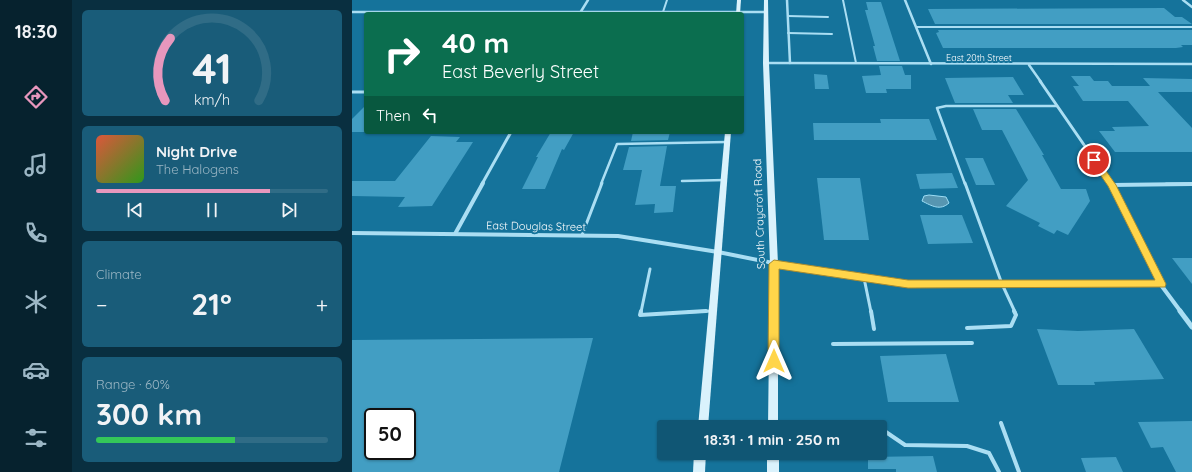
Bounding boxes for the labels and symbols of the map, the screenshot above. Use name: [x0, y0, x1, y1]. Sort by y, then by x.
street label: East 20th Street: [946, 52, 1012, 63]
pin: [1077, 143, 1111, 177]
street label: South Craycroft Road: [750, 159, 768, 269]
street label: East Douglas Street: [486, 218, 586, 234]
position arrow: [753, 340, 795, 382]
speed limit sign: 50: [364, 408, 416, 460]

